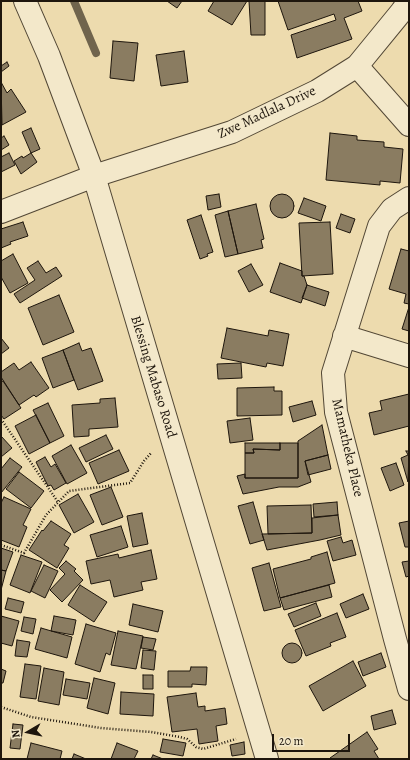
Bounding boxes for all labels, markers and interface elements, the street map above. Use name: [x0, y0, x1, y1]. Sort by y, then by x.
street label: Zwe Madlala Drive: [215, 83, 319, 143]
street label: Blessing Mabaso Road: [126, 314, 180, 440]
street label: Mamatheka Place: [328, 397, 366, 499]
north arrow: [8, 712, 48, 752]
scale bar: [274, 726, 352, 752]
text: N: [8, 729, 24, 739]
text: 20 m: [279, 733, 303, 749]

